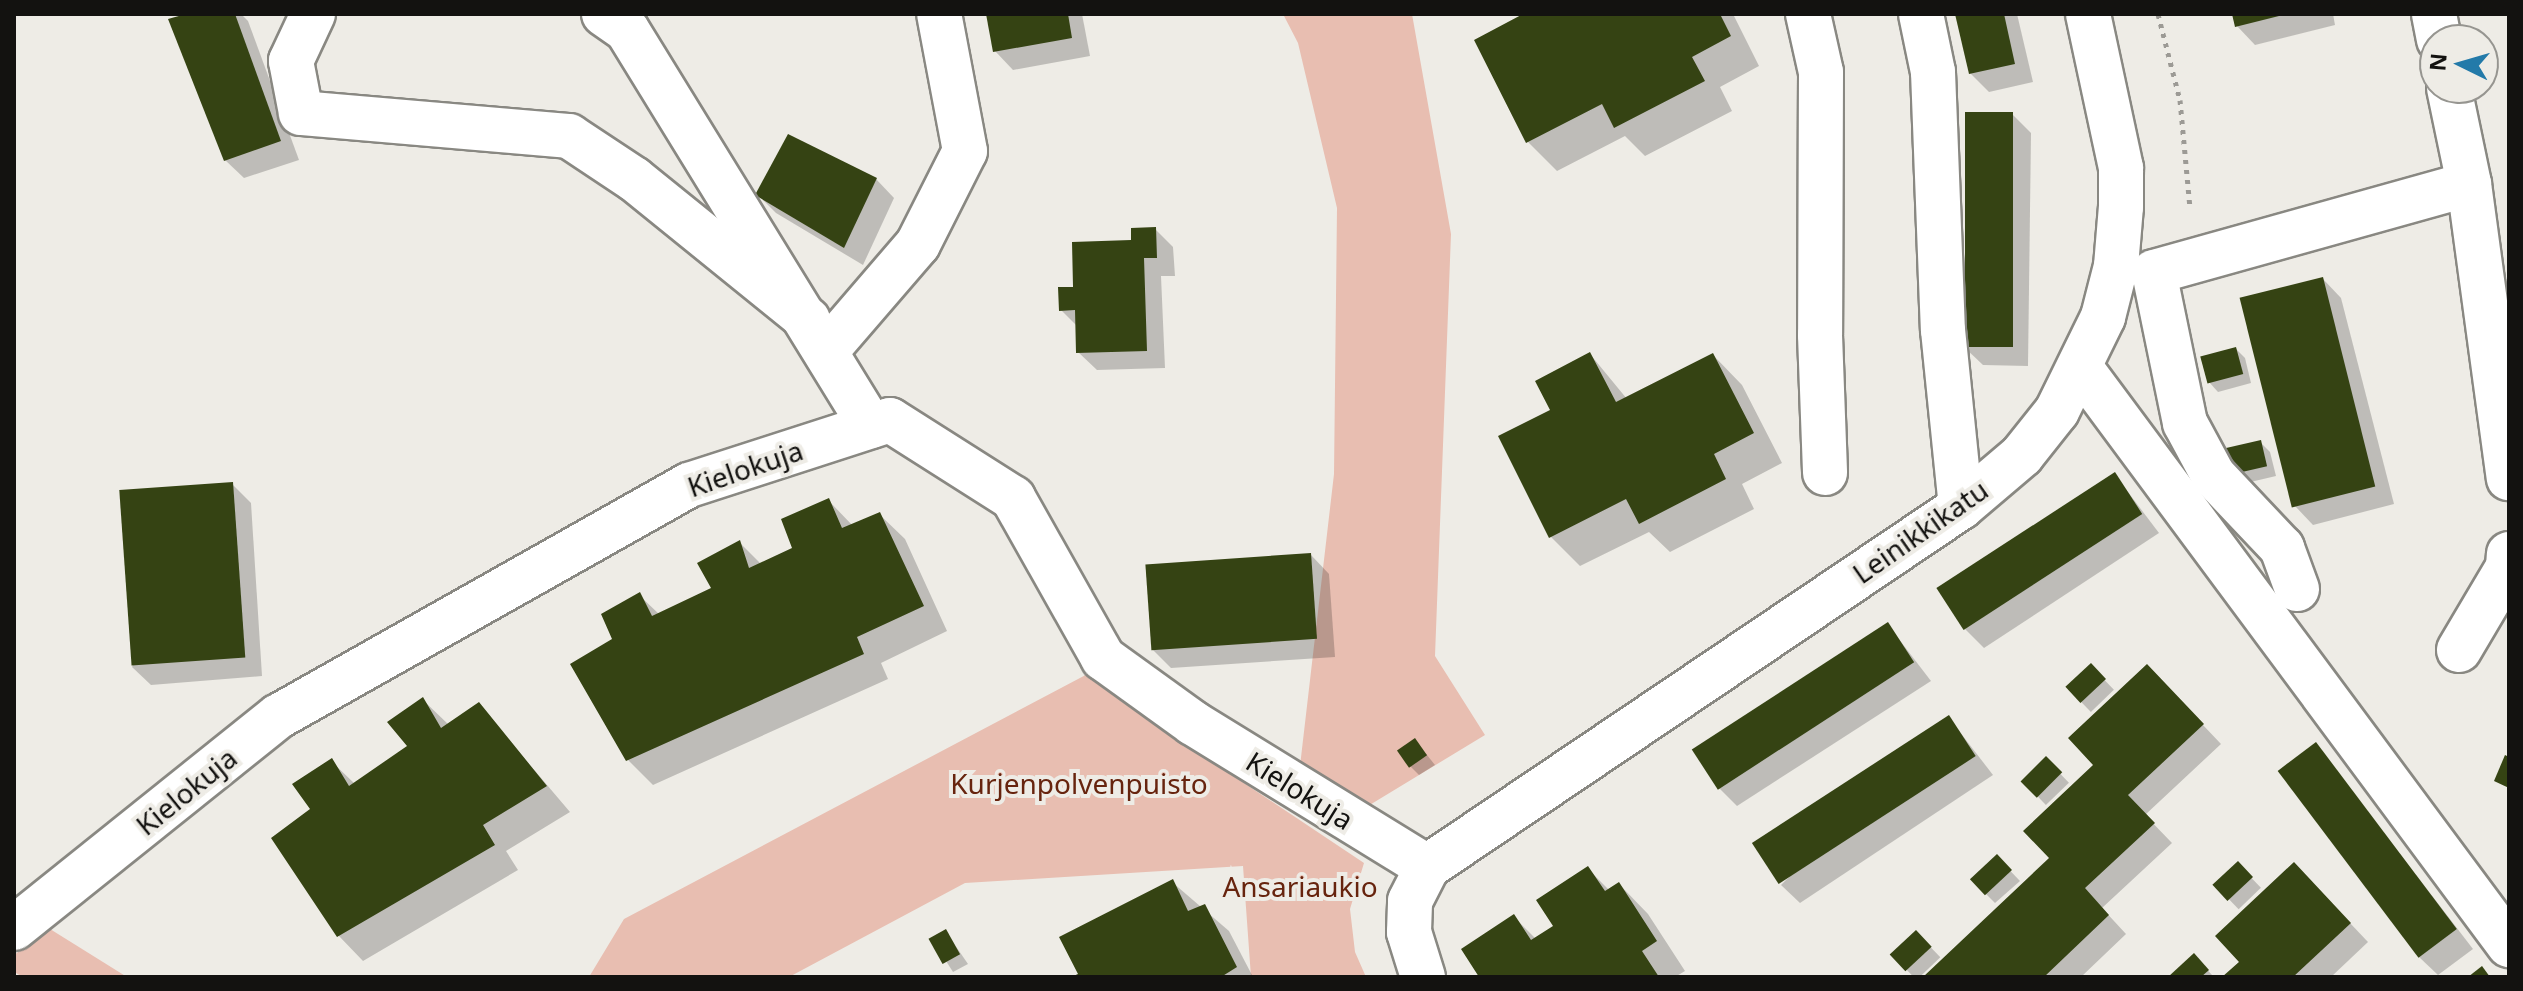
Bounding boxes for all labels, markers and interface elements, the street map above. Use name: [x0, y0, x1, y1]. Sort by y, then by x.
north arrow: [2419, 24, 2499, 104]
text: N: [2421, 52, 2453, 72]
street label: Kielokuja: [683, 433, 807, 503]
street label: Leinikkikatu: [1846, 472, 1994, 590]
street label: Kielokuja: [129, 740, 243, 842]
street label: Kielokuja: [1240, 744, 1360, 836]
park label: Kurjenpolvenpuisto: [950, 766, 1208, 800]
park label: Ansariaukio: [1222, 869, 1378, 903]

